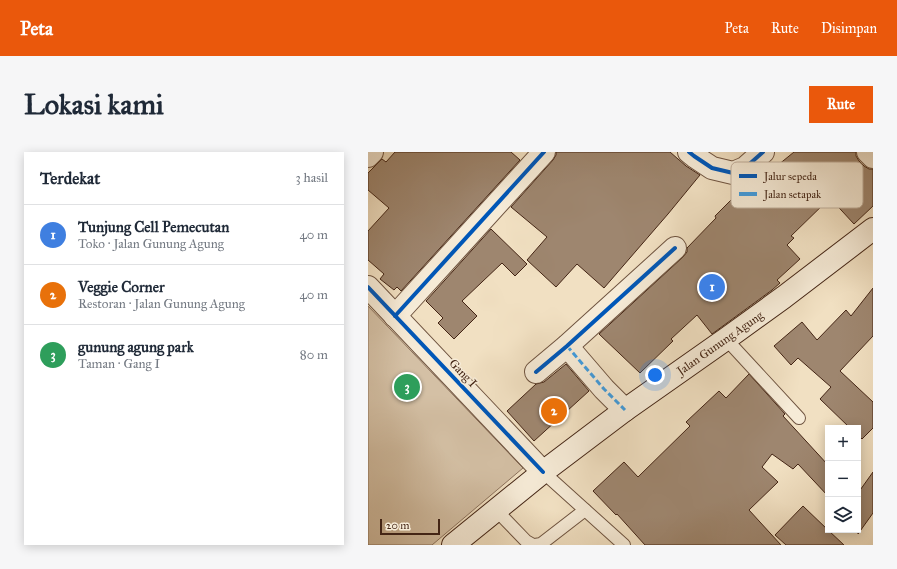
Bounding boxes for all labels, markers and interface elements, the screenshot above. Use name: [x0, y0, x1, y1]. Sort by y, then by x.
text: Peta: [20, 17, 53, 40]
text: Peta: [725, 20, 749, 37]
text: Rute: [771, 20, 799, 37]
text: Disimpan: [821, 20, 877, 37]
button: Rute: [809, 86, 873, 123]
text: Lokasi kami: [24, 87, 164, 122]
legend: [731, 162, 863, 208]
text: Terdekat: [40, 168, 100, 189]
text: 3 hasil: [295, 170, 328, 186]
text: Jalur sepeda: [763, 170, 817, 184]
text: Jalan setapak: [763, 188, 822, 202]
text: Tunjung Cell Pemecutan: [78, 218, 229, 236]
text: 1: [50, 227, 56, 243]
text: 40 m: [299, 227, 328, 243]
text: Toko · Jalan Gunung Agung: [78, 236, 224, 252]
pin: 1: [699, 272, 725, 302]
text: Veggie Corner: [78, 278, 165, 296]
text: 2: [50, 287, 56, 303]
text: 40 m: [299, 287, 328, 303]
text: Restoran · Jalan Gunung Agung: [78, 296, 245, 312]
street label: Jalan Gunung Agung: [673, 308, 767, 380]
text: gunung agung park: [78, 338, 194, 356]
text: 3: [50, 347, 56, 363]
text: 80 m: [300, 347, 328, 363]
text: Taman · Gang I: [78, 356, 160, 372]
street label: Gang I: [446, 356, 480, 391]
your location: [645, 365, 665, 385]
pin: 3: [394, 372, 420, 402]
pin: 2: [541, 396, 567, 426]
map controls: [825, 425, 861, 533]
button: +: [825, 425, 861, 461]
button: −: [825, 461, 861, 497]
button: layers: [825, 497, 861, 533]
scale bar: [380, 517, 440, 536]
text: 20 m: [386, 519, 409, 532]

